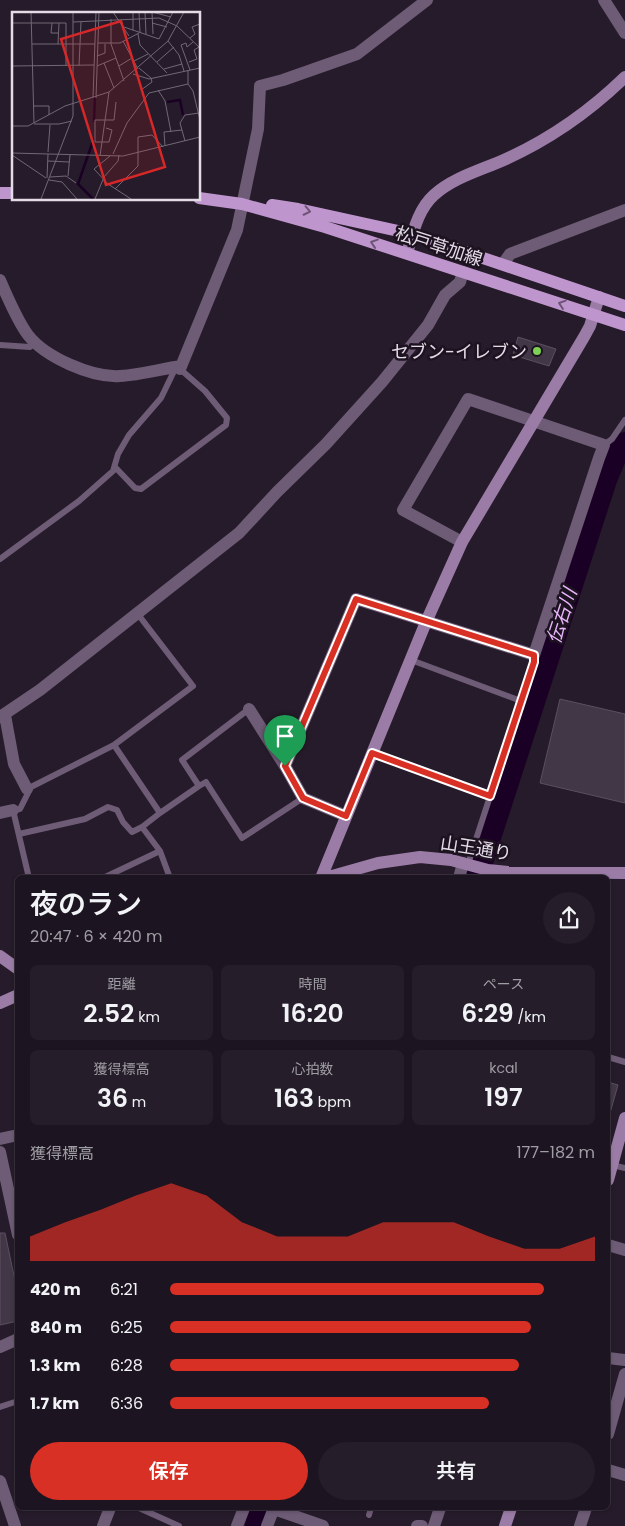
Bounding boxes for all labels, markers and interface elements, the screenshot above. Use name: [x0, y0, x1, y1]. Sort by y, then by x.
inset map: [12, 12, 200, 200]
one-way arrow: [303, 205, 312, 216]
street label: 松戸草加線: [392, 220, 486, 272]
one-way arrow: [371, 238, 379, 248]
one-way arrow: [558, 300, 567, 310]
place label: セブン-イレブン: [391, 339, 527, 364]
marker: セブン-イレブン: [531, 345, 543, 357]
water label: 伝右川: [540, 583, 584, 647]
pin: [264, 715, 306, 766]
icon: arrive: [271, 722, 299, 750]
street label: 山王通り: [438, 830, 514, 866]
text: 夜のラン: [30, 885, 142, 924]
button: share: [543, 892, 595, 944]
text: 20:47 · 6 × 420 m: [30, 925, 162, 948]
text: 距離: [108, 974, 136, 994]
text: 時間: [299, 974, 327, 994]
text: ペース: [483, 974, 524, 994]
text: 2.52: [83, 996, 134, 1031]
text: 16:20: [281, 996, 344, 1031]
text: 6:29: [461, 996, 514, 1031]
text: km: [134, 1007, 160, 1027]
text: /km: [514, 1007, 546, 1027]
text: kcal: [489, 1058, 518, 1078]
text: 獲得標高: [94, 1059, 150, 1079]
text: 心拍数: [292, 1059, 334, 1079]
text: 197: [484, 1080, 523, 1115]
text: 36: [97, 1081, 128, 1116]
text: 163: [274, 1081, 314, 1116]
text: m: [128, 1092, 146, 1112]
text: bpm: [314, 1092, 351, 1112]
text: 177–182 m: [516, 1141, 595, 1164]
text: 獲得標高: [30, 1142, 94, 1165]
text: 420 m: [30, 1278, 81, 1301]
text: 6:21: [110, 1278, 138, 1301]
text: 840 m: [30, 1316, 82, 1339]
text: 6:25: [110, 1316, 143, 1339]
text: 1.3 km: [30, 1354, 80, 1377]
text: 6:28: [110, 1354, 143, 1377]
text: 1.7 km: [30, 1392, 79, 1415]
text: 6:36: [110, 1392, 143, 1415]
button: 保存: [30, 1442, 308, 1500]
button: 共有: [318, 1442, 595, 1500]

